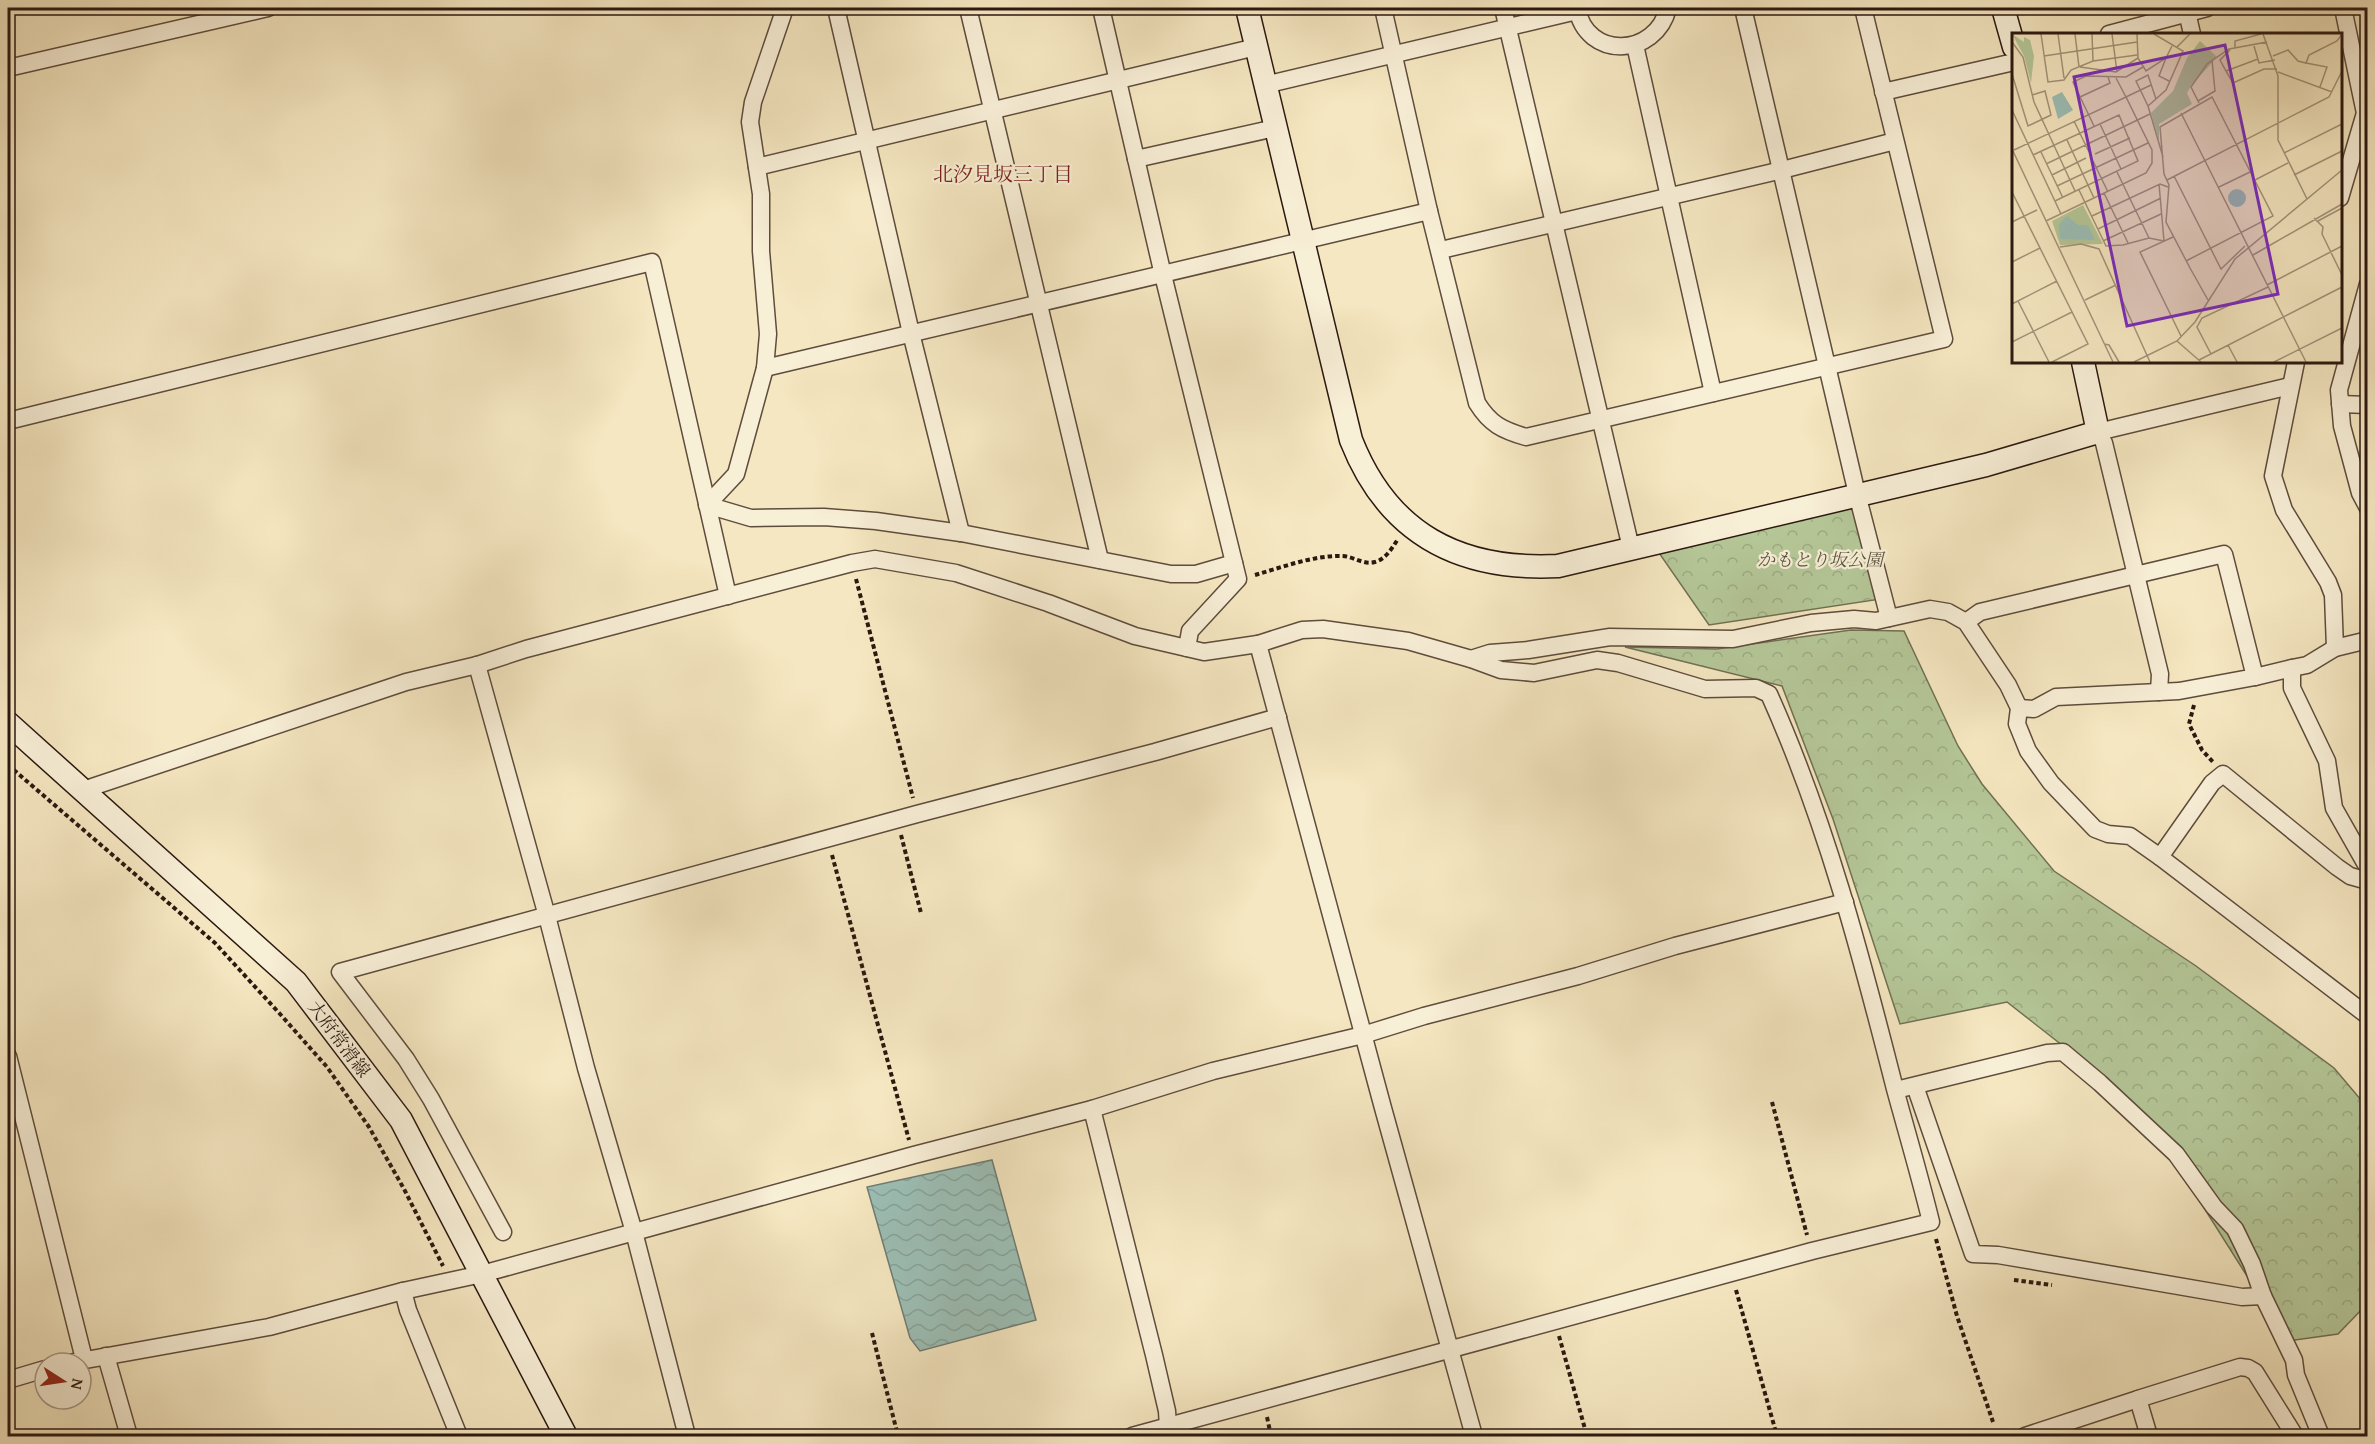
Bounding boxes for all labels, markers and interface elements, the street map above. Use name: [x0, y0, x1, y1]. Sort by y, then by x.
inset map: [2012, 33, 2342, 363]
district label: 北汐見坂三丁目: [933, 159, 1073, 188]
park label: かもとり坂公園: [1757, 546, 1886, 573]
street label: 大府常滑線: [302, 995, 377, 1083]
north arrow: [33, 1351, 93, 1411]
text: N: [65, 1376, 91, 1392]

